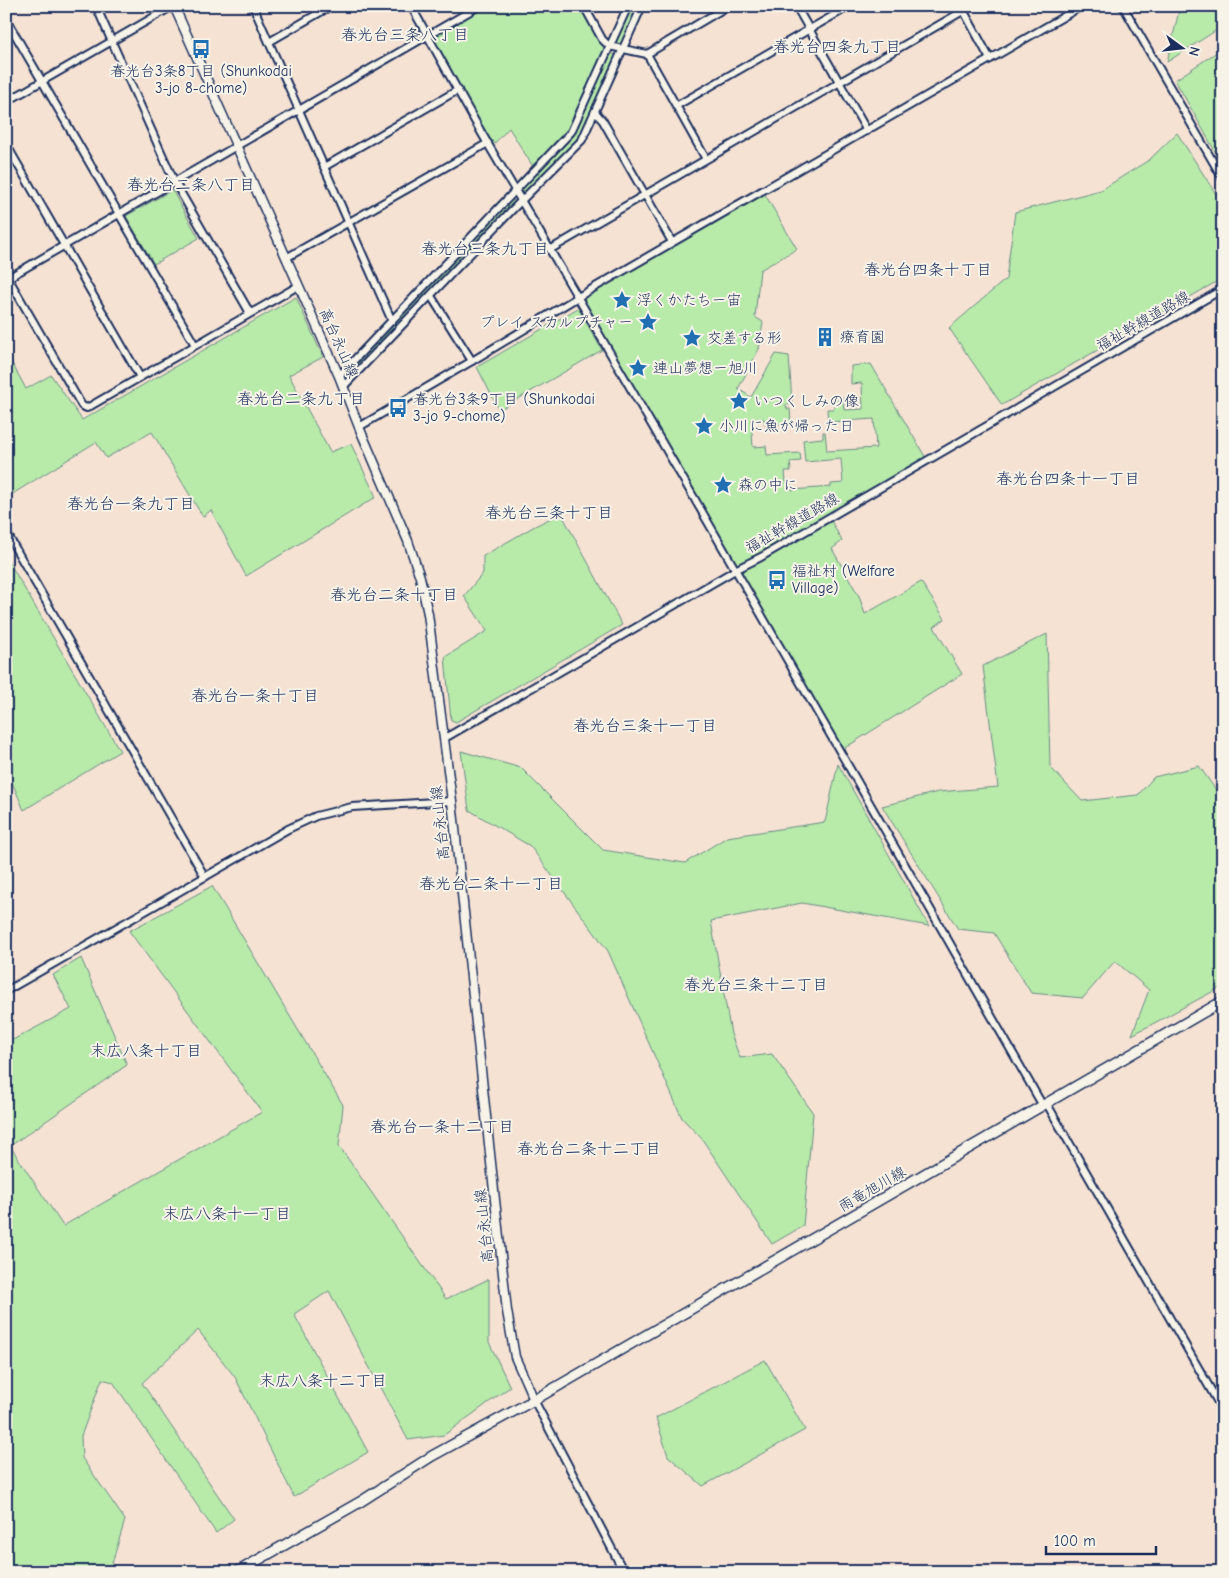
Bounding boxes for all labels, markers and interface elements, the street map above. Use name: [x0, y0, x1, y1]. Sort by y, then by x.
north arrow: [1156, 22, 1206, 72]
district label: 春光台三条八丁目: [341, 26, 469, 44]
bus stop icon: 春光台3条8丁目 (Shunkodai 3-jo 8-chome): [190, 38, 212, 60]
district label: 春光台四条九丁目: [773, 38, 901, 56]
text: N: [1185, 45, 1203, 58]
place label: 春光台3条8丁目 (Shunkodai 3-jo 8-chome): [110, 62, 292, 97]
district label: 春光台二条八丁目: [127, 176, 255, 194]
district label: 春光台三条九丁目: [421, 240, 549, 258]
district label: 春光台四条十丁目: [864, 261, 992, 279]
street label: 福祉幹線道路線: [1093, 287, 1193, 355]
place icon: 浮くかたちー宙: [611, 289, 633, 311]
place label: 浮くかたちー宙: [637, 291, 741, 309]
street label: 高台永山線: [316, 305, 362, 381]
place icon: プレイ スカルプチャー: [637, 311, 659, 333]
place label: プレイ スカルプチャー: [479, 313, 633, 331]
building icon: 療育園: [814, 326, 836, 348]
place icon: 交差する形: [681, 327, 703, 349]
place label: 療育園: [840, 328, 885, 346]
place label: 交差する形: [707, 329, 782, 347]
place icon: 連山夢想ー旭川: [627, 357, 649, 379]
place label: 連山夢想ー旭川: [653, 359, 758, 377]
district label: 春光台二条九丁目: [237, 390, 365, 408]
place label: 春光台3条9丁目 (Shunkodai 3-jo 9-chome): [413, 390, 595, 425]
place icon: いつくしみの像: [728, 390, 750, 412]
place label: いつくしみの像: [754, 392, 859, 410]
bus stop icon: 春光台3条9丁目 (Shunkodai 3-jo 9-chome): [387, 397, 409, 419]
place icon: 小川に魚が帰った日: [693, 415, 715, 437]
place label: 小川に魚が帰った日: [719, 417, 854, 435]
district label: 春光台四条十一丁目: [996, 470, 1140, 488]
place icon: 森の中に: [712, 474, 734, 496]
place label: 森の中に: [738, 476, 798, 494]
street label: 福祉幹線道路線: [742, 489, 842, 557]
district label: 春光台一条九丁目: [67, 495, 195, 513]
district label: 春光台三条十丁目: [485, 504, 613, 522]
place label: 福祉村 (Welfare Village): [792, 562, 895, 597]
bus stop icon: 福祉村 (Welfare Village): [766, 569, 788, 591]
district label: 春光台二条十丁目: [330, 586, 458, 604]
district label: 春光台一条十丁目: [191, 687, 319, 705]
district label: 春光台三条十一丁目: [573, 717, 717, 735]
street label: 高台永山線: [427, 785, 453, 861]
district label: 春光台二条十一丁目: [419, 875, 563, 893]
district label: 春光台三条十二丁目: [684, 976, 828, 994]
district label: 末広八条十丁目: [90, 1042, 202, 1060]
district label: 春光台一条十二丁目: [370, 1118, 514, 1136]
district label: 春光台二条十二丁目: [517, 1140, 661, 1158]
street label: 雨竜旭川線: [835, 1162, 909, 1216]
street label: 高台永山線: [471, 1188, 497, 1264]
district label: 末広八条十一丁目: [163, 1205, 291, 1223]
district label: 末広八条十二丁目: [259, 1372, 387, 1390]
scale bar: [1046, 1523, 1156, 1555]
text: 100 m: [1054, 1532, 1096, 1550]

